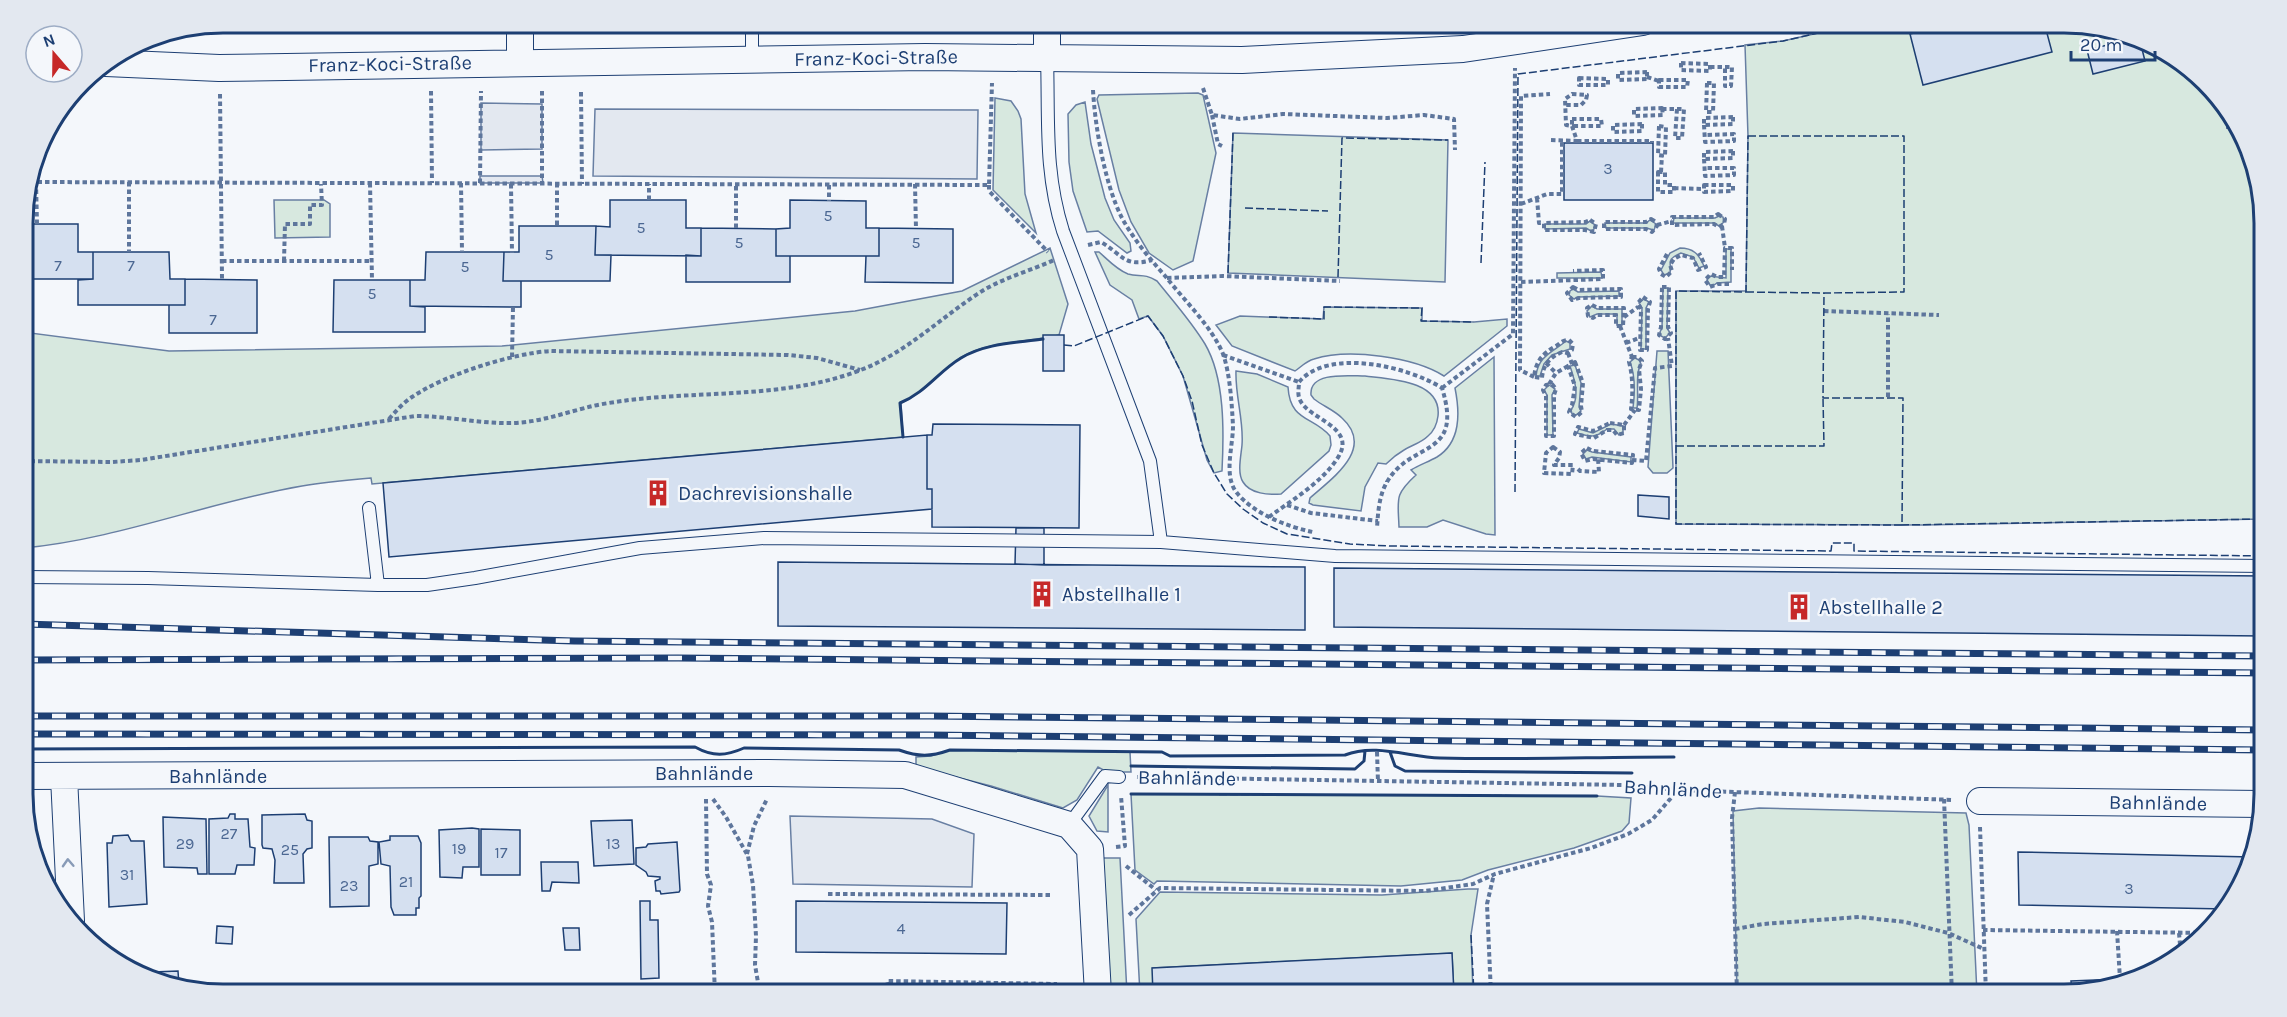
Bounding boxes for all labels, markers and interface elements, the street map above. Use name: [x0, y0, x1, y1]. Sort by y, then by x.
north arrow: [24, 24, 84, 84]
scale bar: [2071, 24, 2155, 62]
text: N: [40, 29, 58, 51]
text: 20 m: [2080, 34, 2122, 56]
street label: Franz-Koci-Straße: [794, 45, 958, 71]
street label: Franz-Koci-Straße: [308, 51, 472, 77]
house number: 3: [1603, 159, 1613, 178]
house number: 5: [823, 206, 833, 225]
house number: 5: [636, 218, 646, 237]
house number: 5: [734, 233, 744, 252]
house number: 5: [911, 233, 921, 252]
house number: 5: [544, 245, 554, 264]
house number: 7: [54, 256, 62, 275]
house number: 7: [127, 256, 135, 275]
house number: 5: [460, 257, 470, 276]
house number: 5: [367, 284, 377, 303]
house number: 7: [209, 310, 217, 329]
building icon: Dachrevisionshalle: [643, 478, 673, 508]
place label: Dachrevisionshalle: [678, 482, 853, 505]
building icon: Abstellhalle 1: [1027, 579, 1057, 609]
place label: Abstellhalle 1: [1062, 583, 1181, 606]
building icon: Abstellhalle 2: [1784, 592, 1814, 622]
place label: Abstellhalle 2: [1819, 596, 1943, 619]
street label: Bahnlände: [655, 762, 753, 785]
street label: Bahnlände: [169, 765, 267, 788]
street label: Bahnlände: [1138, 766, 1236, 790]
street label: Bahnlände: [1623, 775, 1723, 803]
street label: Bahnlände: [2109, 791, 2207, 815]
house number: 27: [221, 824, 238, 843]
house number: 29: [176, 834, 194, 853]
house number: 13: [606, 834, 620, 853]
house number: 19: [452, 839, 466, 858]
house number: 25: [281, 840, 299, 859]
house number: 17: [495, 843, 508, 862]
one-way arrow: [61, 858, 74, 867]
house number: 31: [120, 865, 134, 884]
house number: 21: [399, 872, 413, 891]
house number: 23: [340, 876, 358, 895]
house number: 3: [2124, 879, 2134, 898]
house number: 4: [897, 919, 906, 938]

